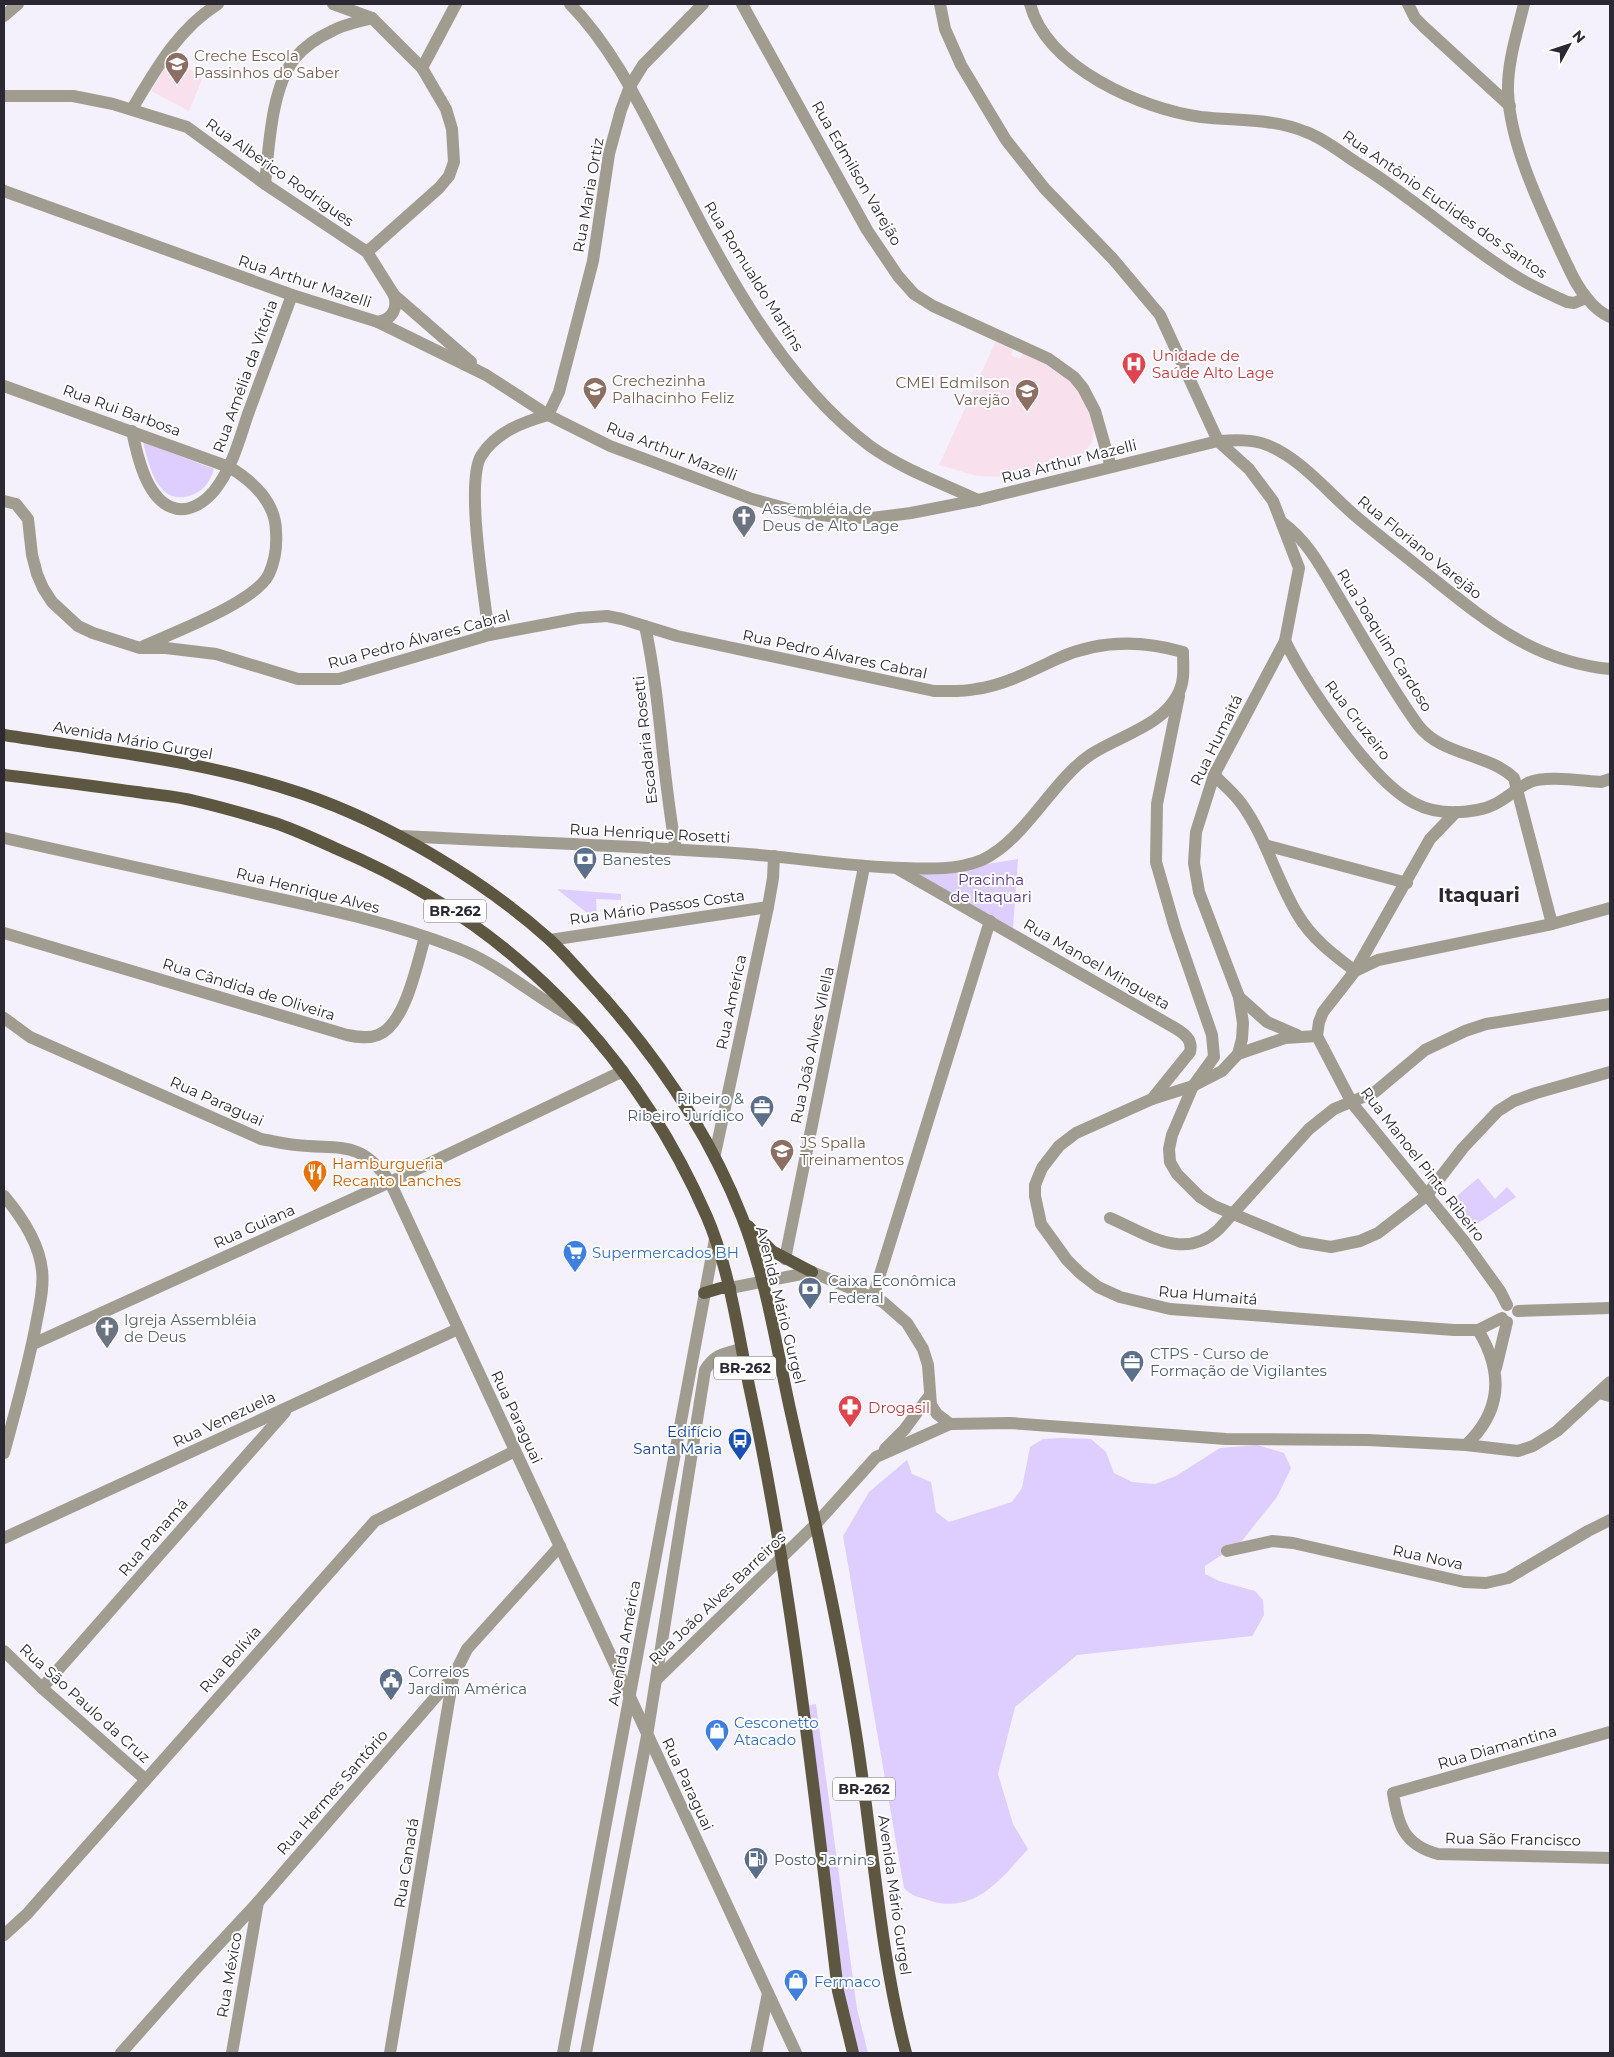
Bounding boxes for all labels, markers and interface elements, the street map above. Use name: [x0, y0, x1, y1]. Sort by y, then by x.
north arrow: [1544, 20, 1594, 70]
text: N: [1568, 27, 1589, 47]
place label: Creche Escola Passinhos do Saber: [194, 46, 340, 82]
school or university icon: Creche Escola Passinhos do Saber: [164, 51, 190, 85]
street label: Rua Edmilson Varejão: [808, 97, 906, 249]
street label: Rua Alberico Rodrigues: [202, 114, 358, 230]
street label: Rua Antônio Euclides dos Santos: [1339, 126, 1551, 282]
street label: Rua Maria Ortiz: [569, 136, 608, 254]
street label: Rua Romualdo Martins: [700, 197, 808, 355]
street label: Rua Arthur Mazelli: [236, 251, 374, 311]
street label: Rua Amélia da Vitória: [208, 297, 282, 455]
place label: Unidade de Saúde Alto Lage: [1152, 346, 1274, 382]
hospital icon: Unidade de Saúde Alto Lage: [1121, 351, 1147, 385]
place label: Crechezinha Palhacinho Feliz: [612, 371, 735, 407]
place label: CMEI Edmilson Varejão: [896, 373, 1010, 409]
school or university icon: Crechezinha Palhacinho Feliz: [582, 376, 608, 410]
school or university icon: CMEI Edmilson Varejão: [1014, 378, 1040, 412]
street label: Rua Rui Barbosa: [60, 380, 184, 440]
street label: Rua Arthur Mazelli: [604, 417, 740, 485]
street label: Rua Arthur Mazelli: [999, 435, 1139, 487]
street label: Rua Floriano Varejão: [1354, 491, 1486, 603]
place label: Assembléia de Deus de Alto Lage: [762, 499, 899, 535]
church icon: Assembléia de Deus de Alto Lage: [731, 504, 757, 538]
street label: Rua Joaquim Cardoso: [1333, 565, 1437, 715]
street label: Rua Pedro Álvares Cabral: [326, 605, 512, 673]
street label: Rua Pedro Álvares Cabral: [741, 625, 929, 683]
street label: Escadaria Rosetti: [629, 675, 661, 805]
street label: Rua Cruzeiro: [1321, 676, 1395, 764]
street label: Rua Humaitá: [1186, 691, 1246, 789]
street label: Avenida Mário Gurgel: [52, 717, 214, 763]
street label: Rua Henrique Rosetti: [569, 819, 731, 847]
bank icon: Banestes: [572, 846, 598, 880]
place label: Banestes: [602, 850, 671, 869]
street label: Rua Henrique Alves: [234, 863, 382, 917]
park label: Pracinha de Itaquari: [950, 870, 1032, 906]
district label: Itaquari: [1438, 883, 1520, 907]
street label: Rua Mário Passos Costa: [568, 885, 746, 929]
road number: BR-262: [424, 899, 486, 922]
street label: Rua Manoel Mingueta: [1020, 914, 1174, 1014]
street label: Rua América: [712, 953, 750, 1051]
street label: Rua Cândida de Oliveira: [160, 954, 338, 1024]
street label: Rua João Alves Vilella: [786, 965, 838, 1125]
street label: Rua Paraguai: [167, 1072, 267, 1130]
street label: Rua Manoel Pinto Ribeiro: [1357, 1083, 1489, 1245]
place label: Ribeiro & Ribeiro Jurídico: [627, 1089, 744, 1125]
office icon: Ribeiro & Ribeiro Jurídico: [749, 1094, 775, 1128]
place label: JS Spalla Treinamentos: [799, 1133, 904, 1169]
school or university icon: JS Spalla Treinamentos: [769, 1138, 795, 1172]
place label: Hamburgueria Recanto Lanches: [332, 1154, 461, 1190]
restaurant icon: Hamburgueria Recanto Lanches: [302, 1159, 328, 1193]
street label: Rua Guiana: [210, 1200, 298, 1252]
street label: Avenida Mário Gurgel: [752, 1224, 810, 1386]
supermarket icon: Supermercados BH: [562, 1239, 588, 1273]
place label: Supermercados BH: [592, 1243, 739, 1262]
place label: Caixa Econômica Federal: [828, 1271, 956, 1307]
bank icon: Caixa Econômica Federal: [797, 1276, 823, 1310]
street label: Rua Humaitá: [1158, 1281, 1258, 1309]
place label: Igreja Assembléia de Deus: [124, 1310, 257, 1346]
church icon: Igreja Assembléia de Deus: [94, 1315, 120, 1349]
place label: CTPS - Curso de Formação de Vigilantes: [1150, 1344, 1327, 1380]
office icon: CTPS - Curso de Formação de Vigilantes: [1119, 1349, 1145, 1383]
road number: BR-262: [714, 1356, 776, 1380]
street label: Rua Paraguai: [487, 1367, 547, 1467]
street label: Rua Venezuela: [170, 1387, 278, 1451]
pharmacy icon: Drogasil: [837, 1394, 863, 1428]
place label: Drogasil: [868, 1398, 930, 1417]
place label: Edifício Santa Maria: [633, 1422, 722, 1458]
bus stop icon: Edifício Santa Maria: [727, 1427, 753, 1461]
street label: Rua Panamá: [114, 1494, 192, 1580]
street label: Rua João Alves Barreiros: [644, 1528, 790, 1668]
street label: Rua Nova: [1391, 1540, 1465, 1574]
street label: Avenida América: [604, 1579, 644, 1707]
street label: Rua Bolívia: [195, 1622, 265, 1696]
street label: Rua São Paulo da Cruz: [16, 1639, 155, 1767]
place label: Correios Jardim América: [407, 1662, 527, 1698]
public building icon: Correios Jardim América: [378, 1667, 404, 1701]
place label: Cesconetto Atacado: [734, 1713, 819, 1749]
shop icon: Cesconetto Atacado: [704, 1718, 730, 1752]
street label: Rua Diamantina: [1435, 1721, 1559, 1773]
street label: Rua Hermes Santório: [272, 1725, 392, 1859]
street label: Rua Paraguai: [658, 1734, 718, 1834]
road number: BR-262: [833, 1778, 895, 1800]
street label: Avenida Mário Gurgel: [874, 1814, 916, 1976]
street label: Rua Canadá: [389, 1817, 423, 1909]
street label: Rua São Francisco: [1445, 1828, 1581, 1850]
fuel station icon: Posto Jarnins: [743, 1846, 769, 1880]
place label: Posto Jarnins: [774, 1850, 874, 1869]
street label: Rua México: [212, 1931, 246, 2019]
shop icon: Fermaco: [783, 1968, 809, 2002]
place label: Fermaco: [814, 1972, 881, 1991]

